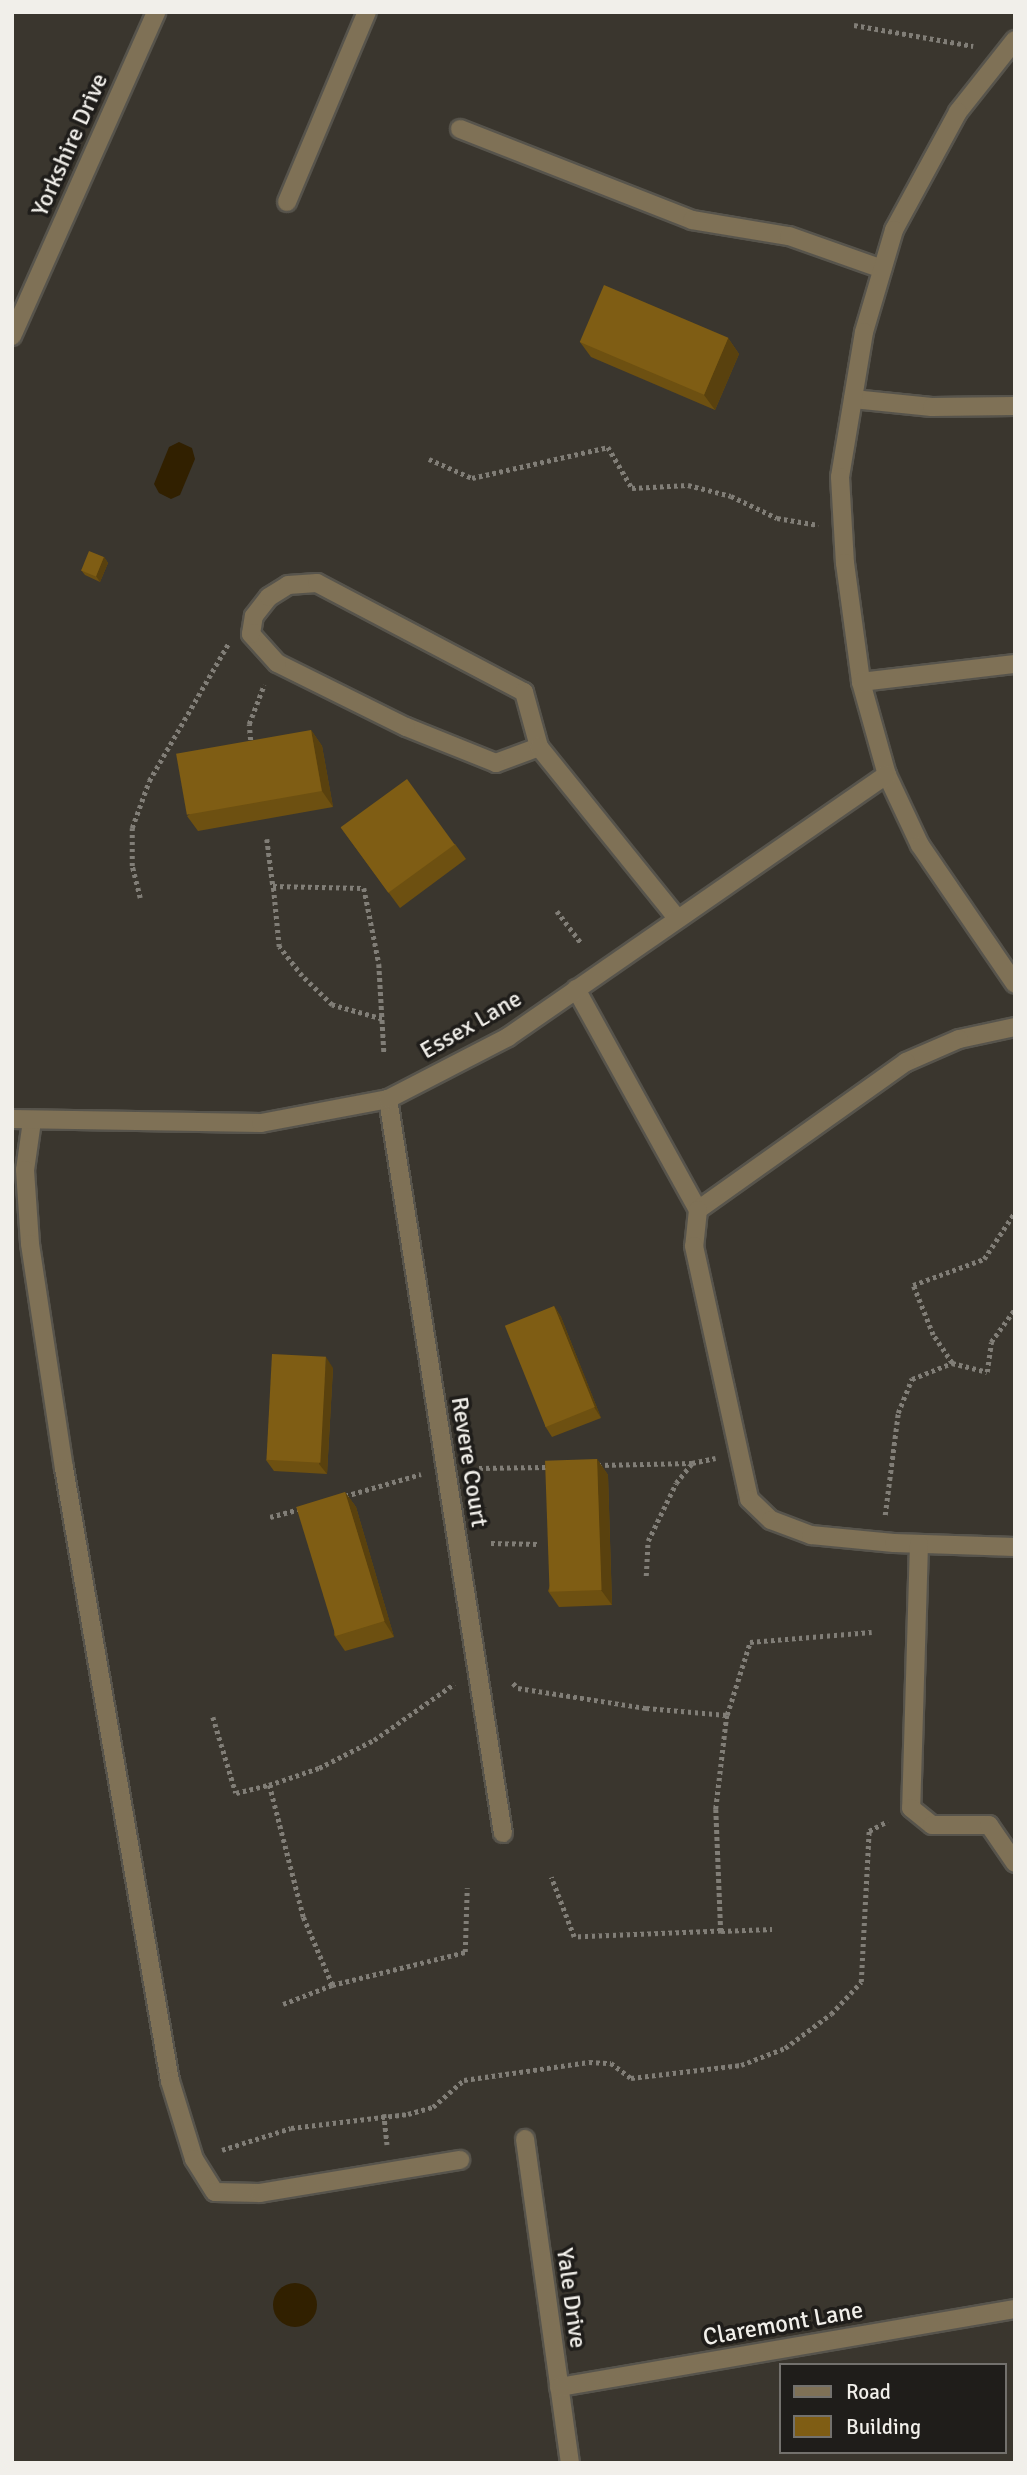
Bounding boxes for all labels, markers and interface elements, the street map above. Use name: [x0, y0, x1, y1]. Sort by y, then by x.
street label: Yorkshire Drive: [26, 69, 114, 221]
street label: Essex Lane: [415, 984, 527, 1066]
street label: Revere Court: [444, 1395, 494, 1529]
street label: Yale Drive: [550, 2246, 592, 2350]
street label: Claremont Lane: [701, 2296, 865, 2352]
legend: [778, 2363, 1006, 2454]
text: Road: [846, 2379, 891, 2405]
text: Building: [846, 2414, 921, 2440]

